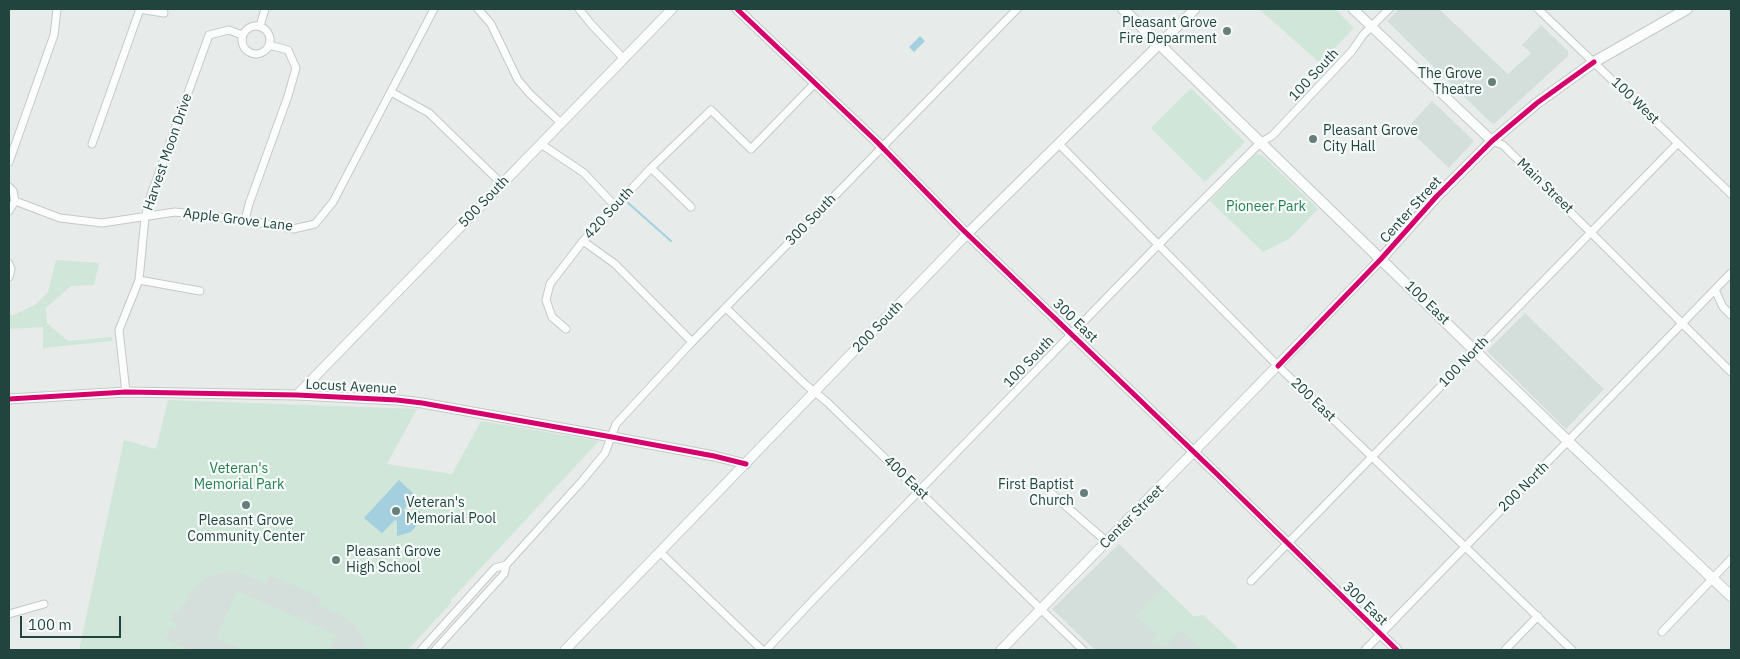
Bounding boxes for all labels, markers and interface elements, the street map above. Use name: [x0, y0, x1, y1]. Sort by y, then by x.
place label: Pleasant Grove Fire Deparment: [1119, 15, 1217, 48]
marker: Pleasant Grove Fire Deparment: [1221, 25, 1233, 37]
street label: 100 South: [1286, 45, 1342, 105]
place label: The Grove Theatre: [1418, 66, 1482, 98]
street label: 100 West: [1608, 74, 1662, 128]
marker: The Grove Theatre: [1486, 76, 1498, 88]
street label: Harvest Moon Drive: [140, 91, 196, 213]
place label: Pleasant Grove City Hall: [1323, 123, 1418, 156]
marker: Pleasant Grove City Hall: [1307, 133, 1319, 145]
street label: Main Street: [1513, 155, 1577, 217]
street label: 500 South: [455, 173, 513, 231]
street label: Center Street: [1377, 173, 1445, 247]
street label: 420 South: [581, 183, 637, 243]
street label: 300 South: [782, 191, 840, 249]
park label: Pioneer Park: [1226, 199, 1306, 215]
street label: Apple Grove Lane: [182, 205, 294, 235]
street label: 100 East: [1401, 278, 1453, 328]
street label: 300 East: [1049, 296, 1101, 346]
street label: 200 South: [849, 298, 907, 356]
street label: 100 South: [1000, 333, 1058, 391]
street label: 100 North: [1436, 333, 1492, 391]
street label: 200 East: [1287, 375, 1339, 425]
street label: Locust Avenue: [305, 376, 397, 398]
street label: 400 East: [880, 453, 932, 503]
street label: 200 North: [1495, 458, 1553, 516]
park label: Veteran's Memorial Park: [194, 461, 284, 494]
place label: First Baptist Church: [998, 477, 1074, 510]
street label: Center Street: [1096, 481, 1168, 553]
marker: First Baptist Church: [1078, 487, 1090, 499]
place label: Veteran's Memorial Pool: [406, 495, 496, 528]
marker: Pleasant Grove Community Center: [240, 499, 252, 511]
marker: Veteran's Memorial Pool: [390, 505, 402, 517]
place label: Pleasant Grove Community Center: [187, 513, 305, 546]
place label: Pleasant Grove High School: [346, 544, 441, 576]
marker: Pleasant Grove High School: [330, 554, 342, 566]
street label: 300 East: [1339, 579, 1391, 629]
scale bar: [22, 606, 124, 638]
text: 100 m: [28, 615, 72, 634]

